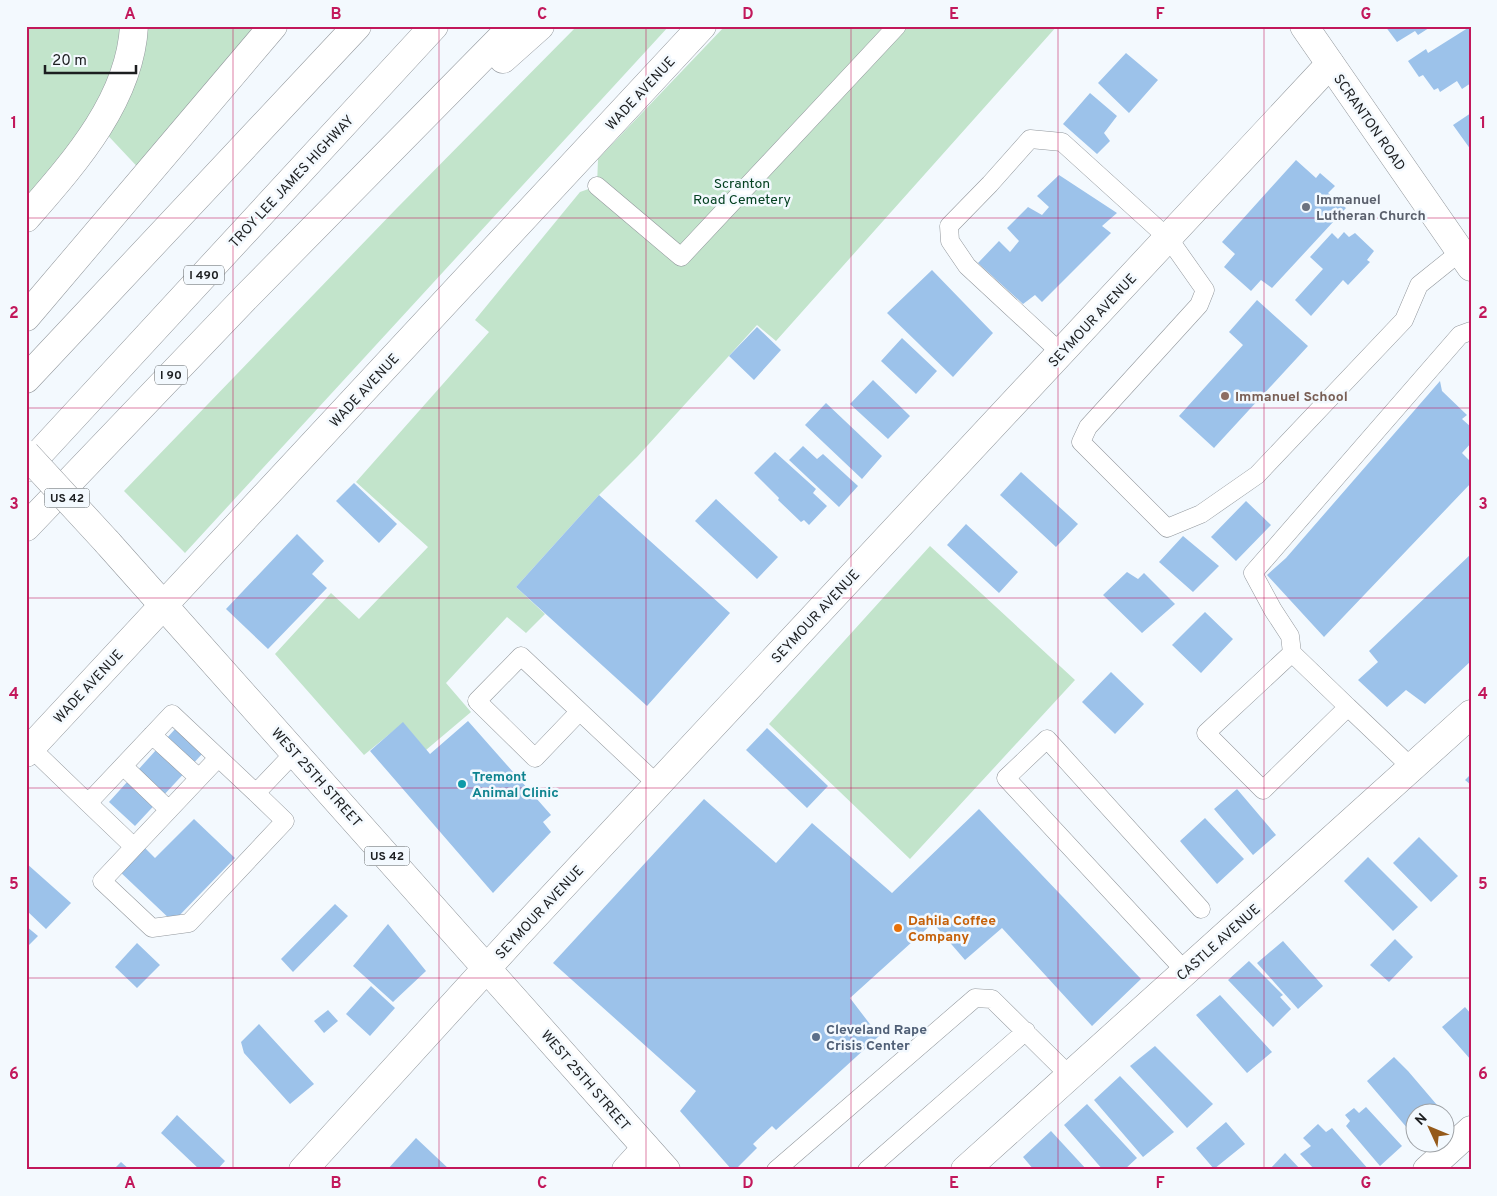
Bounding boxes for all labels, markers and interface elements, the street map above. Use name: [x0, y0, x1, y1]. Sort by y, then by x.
text: A: [124, 5, 136, 25]
text: B: [330, 5, 342, 25]
text: C: [537, 5, 547, 25]
text: D: [742, 5, 754, 25]
text: E: [949, 5, 959, 25]
text: F: [1155, 5, 1165, 25]
text: G: [1361, 5, 1371, 25]
scale bar: [45, 42, 136, 74]
text: 20 m: [52, 52, 87, 71]
street label: WADE AVENUE: [603, 54, 679, 134]
street label: SCRANTON ROAD: [1329, 71, 1408, 174]
street label: TROY LEE JAMES HIGHWAY: [226, 112, 358, 252]
text: 1: [11, 114, 17, 134]
text: 1: [1480, 114, 1486, 134]
park label: Scranton Road Cemetery: [693, 176, 791, 209]
place label: Immanuel Lutheran Church: [1316, 192, 1426, 225]
marker: Immanuel Lutheran Church: [1300, 201, 1312, 213]
road number: I 490: [184, 266, 224, 284]
street label: SEYMOUR AVENUE: [1045, 271, 1141, 371]
text: 2: [9, 304, 19, 324]
text: 2: [1478, 304, 1488, 324]
street label: WADE AVENUE: [327, 351, 403, 431]
road number: I 90: [155, 366, 187, 384]
place label: Immanuel School: [1235, 389, 1348, 406]
marker: Immanuel School: [1219, 390, 1231, 402]
road number: US 42: [44, 488, 90, 508]
text: 3: [9, 495, 19, 515]
text: 3: [1478, 495, 1488, 515]
street label: SEYMOUR AVENUE: [768, 567, 864, 667]
street label: WADE AVENUE: [51, 647, 127, 727]
text: 4: [9, 685, 19, 705]
text: 4: [1478, 685, 1488, 705]
street label: WEST 25TH STREET: [267, 725, 365, 831]
place label: Tremont Animal Clinic: [472, 769, 559, 802]
marker: Tremont Animal Clinic: [456, 778, 468, 790]
road number: US 42: [364, 846, 410, 866]
street label: SEYMOUR AVENUE: [492, 863, 588, 963]
text: 5: [9, 875, 19, 895]
text: 5: [1478, 875, 1488, 895]
street label: CASTLE AVENUE: [1174, 901, 1264, 985]
place label: Dahila Coffee Company: [908, 913, 996, 946]
marker: Dahila Coffee Company: [892, 922, 904, 934]
place label: Cleveland Rape Crisis Center: [826, 1022, 927, 1055]
street label: WEST 25TH STREET: [537, 1027, 633, 1135]
marker: Cleveland Rape Crisis Center: [810, 1031, 822, 1043]
text: 6: [9, 1065, 19, 1085]
text: 6: [1478, 1065, 1488, 1085]
north arrow: [1404, 1104, 1454, 1154]
text: N: [1412, 1110, 1431, 1130]
text: A: [124, 1174, 136, 1194]
text: B: [330, 1174, 342, 1194]
text: C: [537, 1174, 547, 1194]
text: D: [742, 1174, 754, 1194]
text: E: [949, 1174, 959, 1194]
text: F: [1155, 1174, 1165, 1194]
text: G: [1361, 1174, 1371, 1194]

